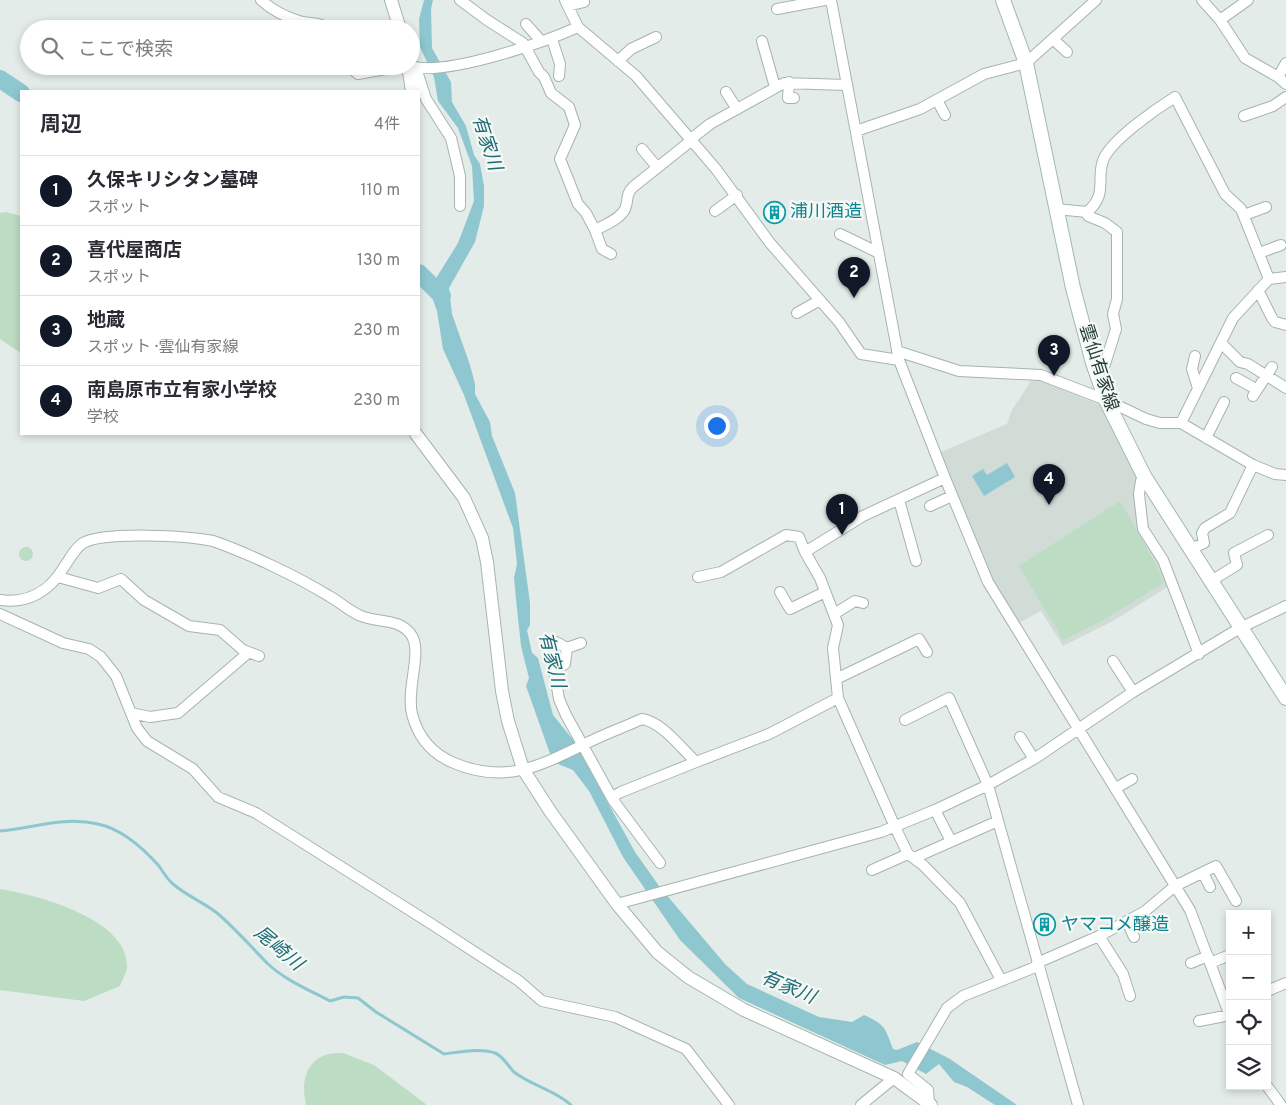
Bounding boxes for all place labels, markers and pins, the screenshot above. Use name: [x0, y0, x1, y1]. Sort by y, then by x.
building icon: 浦川酒造: [762, 200, 786, 224]
place label: 浦川酒造: [790, 201, 862, 224]
pin: 2: [838, 257, 870, 298]
pin: 3: [1038, 335, 1070, 376]
pin: 4: [1033, 464, 1065, 505]
pin: 1: [826, 494, 858, 535]
building icon: ヤマコメ醸造: [1033, 913, 1057, 937]
place label: ヤマコメ醸造: [1061, 914, 1169, 937]

